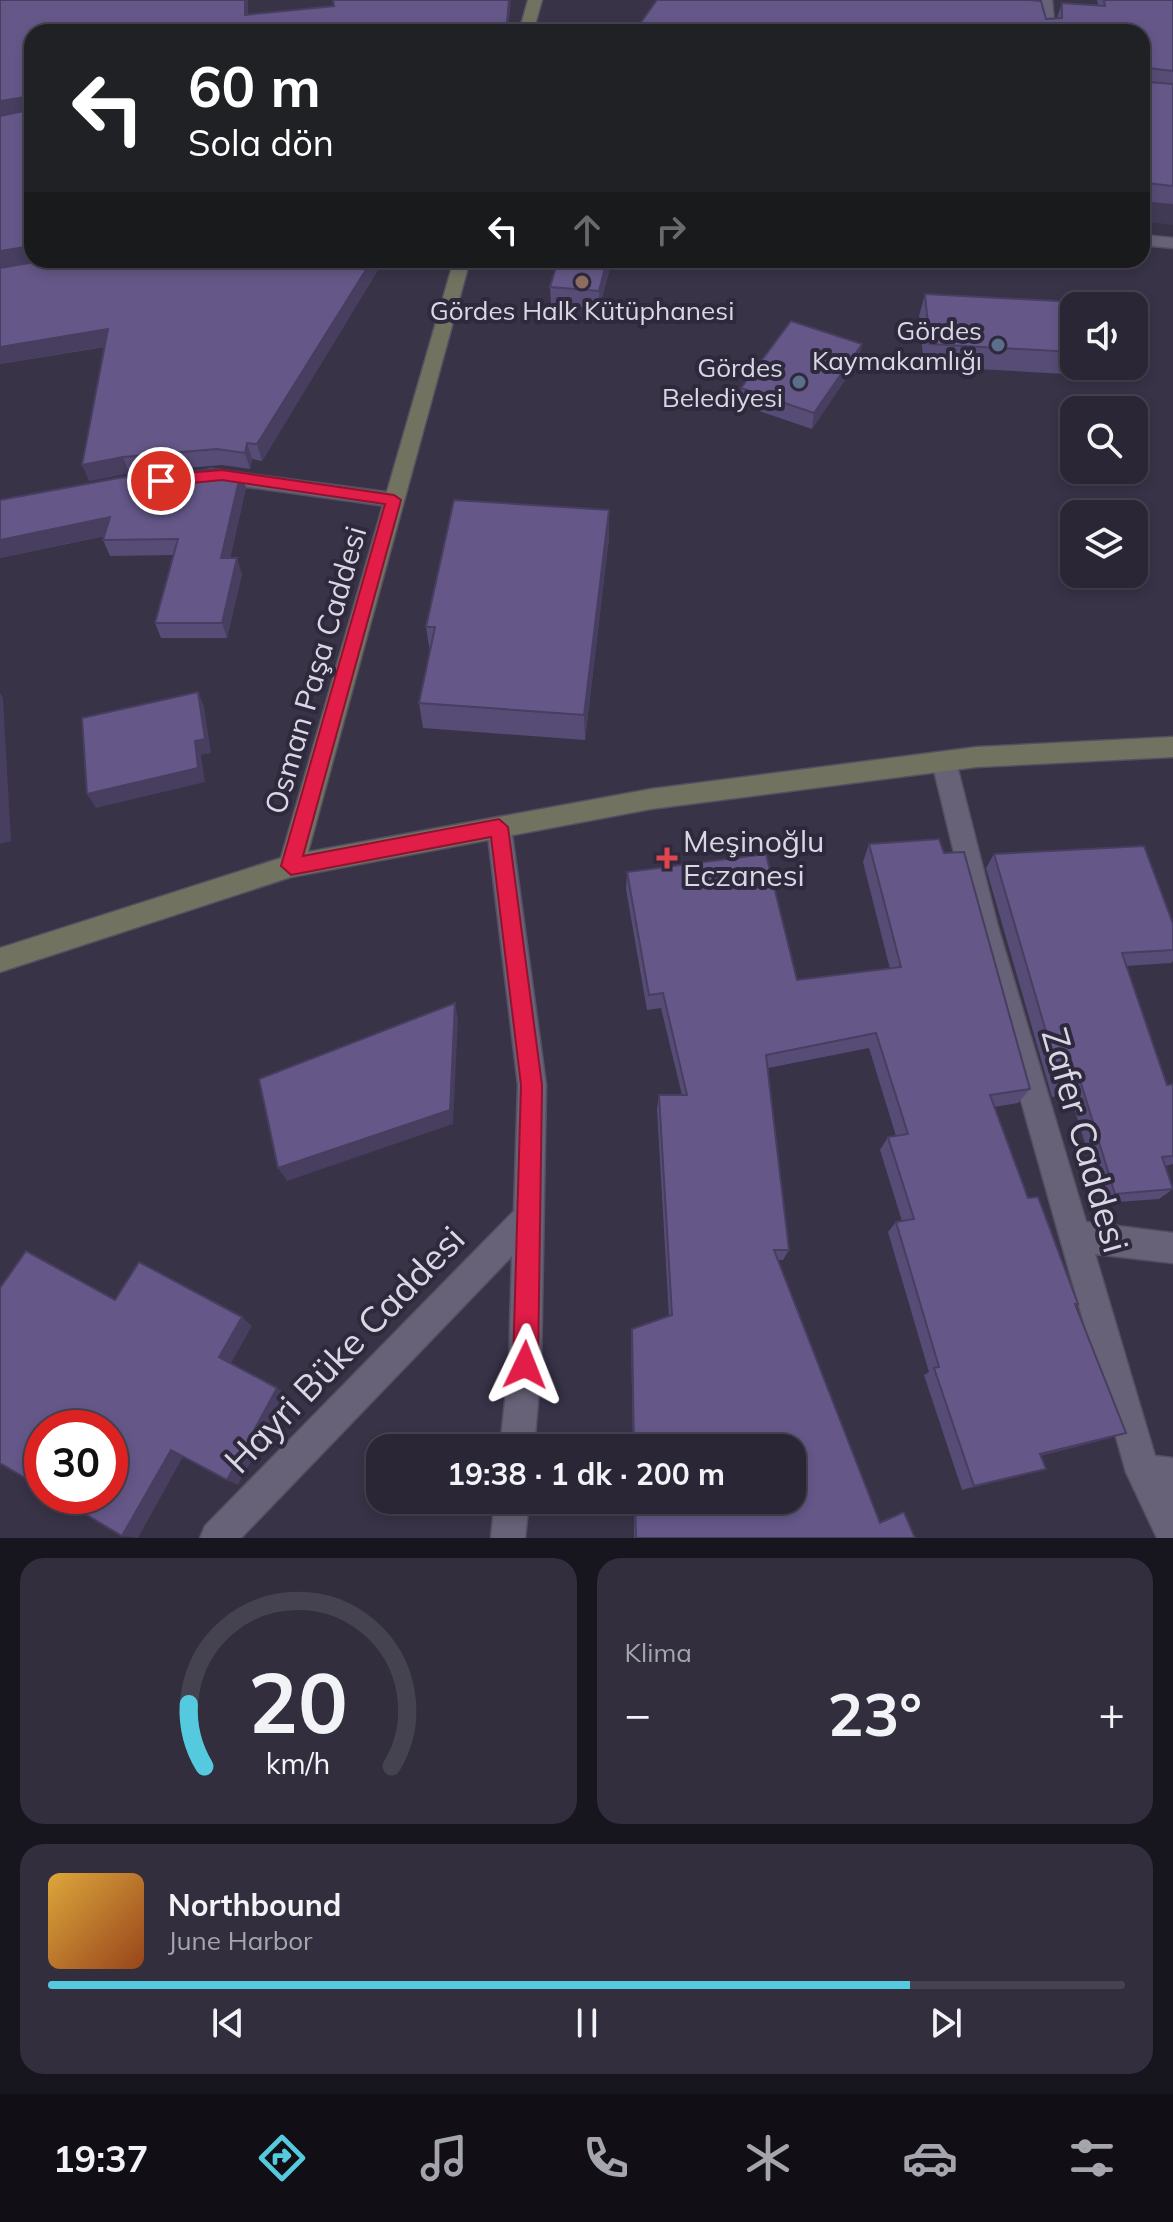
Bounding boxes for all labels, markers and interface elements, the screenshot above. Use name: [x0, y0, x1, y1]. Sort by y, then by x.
text: 60 m: [188, 51, 321, 121]
icon: left: [56, 56, 160, 160]
text: Sola dön: [188, 120, 334, 165]
icon: left: [481, 208, 525, 252]
icon: ahead: [565, 208, 609, 252]
icon: right: [649, 208, 693, 252]
marker: Gördes Halk Kütüphanesi: [573, 273, 591, 291]
map controls: [1060, 292, 1148, 588]
button: sound: [1060, 292, 1148, 380]
place label: Gördes Halk Kütüphanesi: [430, 294, 734, 327]
place label: Gördes Kaymakamlığı: [812, 314, 982, 377]
marker: Gördes Kaymakamlığı: [989, 336, 1007, 354]
place label: Gördes Belediyesi: [662, 351, 783, 414]
marker: Gördes Belediyesi: [790, 373, 808, 391]
button: search: [1060, 396, 1148, 484]
pin: [127, 447, 195, 515]
icon: arrive: [139, 459, 183, 503]
button: layers: [1060, 500, 1148, 588]
street label: Osman Paşa Caddesi: [256, 522, 374, 818]
place label: Meşinoğlu Eczanesi: [683, 822, 824, 894]
marker: Meşinoğlu Eczanesi: [658, 849, 676, 867]
street label: Zafer Caddesi: [1033, 1023, 1139, 1257]
street label: Hayri Büke Caddesi: [214, 1216, 474, 1482]
position arrow: [483, 1323, 567, 1407]
speed limit sign: 30: [24, 1410, 128, 1514]
text: 19:38 · 1 dk · 200 m: [447, 1455, 725, 1493]
text: Klima: [625, 1636, 692, 1669]
text: 20: [248, 1649, 348, 1754]
text: 23°: [827, 1676, 922, 1751]
text: −: [625, 1686, 651, 1741]
text: +: [1099, 1686, 1125, 1741]
text: km/h: [266, 1745, 331, 1781]
text: Northbound: [168, 1886, 341, 1924]
text: June Harbor: [168, 1924, 313, 1957]
icon: previous: [206, 2001, 250, 2045]
icon: pause: [565, 2001, 609, 2045]
icon: next: [924, 2001, 968, 2045]
icon: directions: [254, 2130, 310, 2186]
icon: music: [416, 2130, 472, 2186]
icon: phone: [578, 2130, 634, 2186]
icon: climate: [740, 2130, 796, 2186]
icon: car: [902, 2130, 958, 2186]
icon: filters: [1064, 2130, 1120, 2186]
text: 19:37: [53, 2136, 148, 2181]

